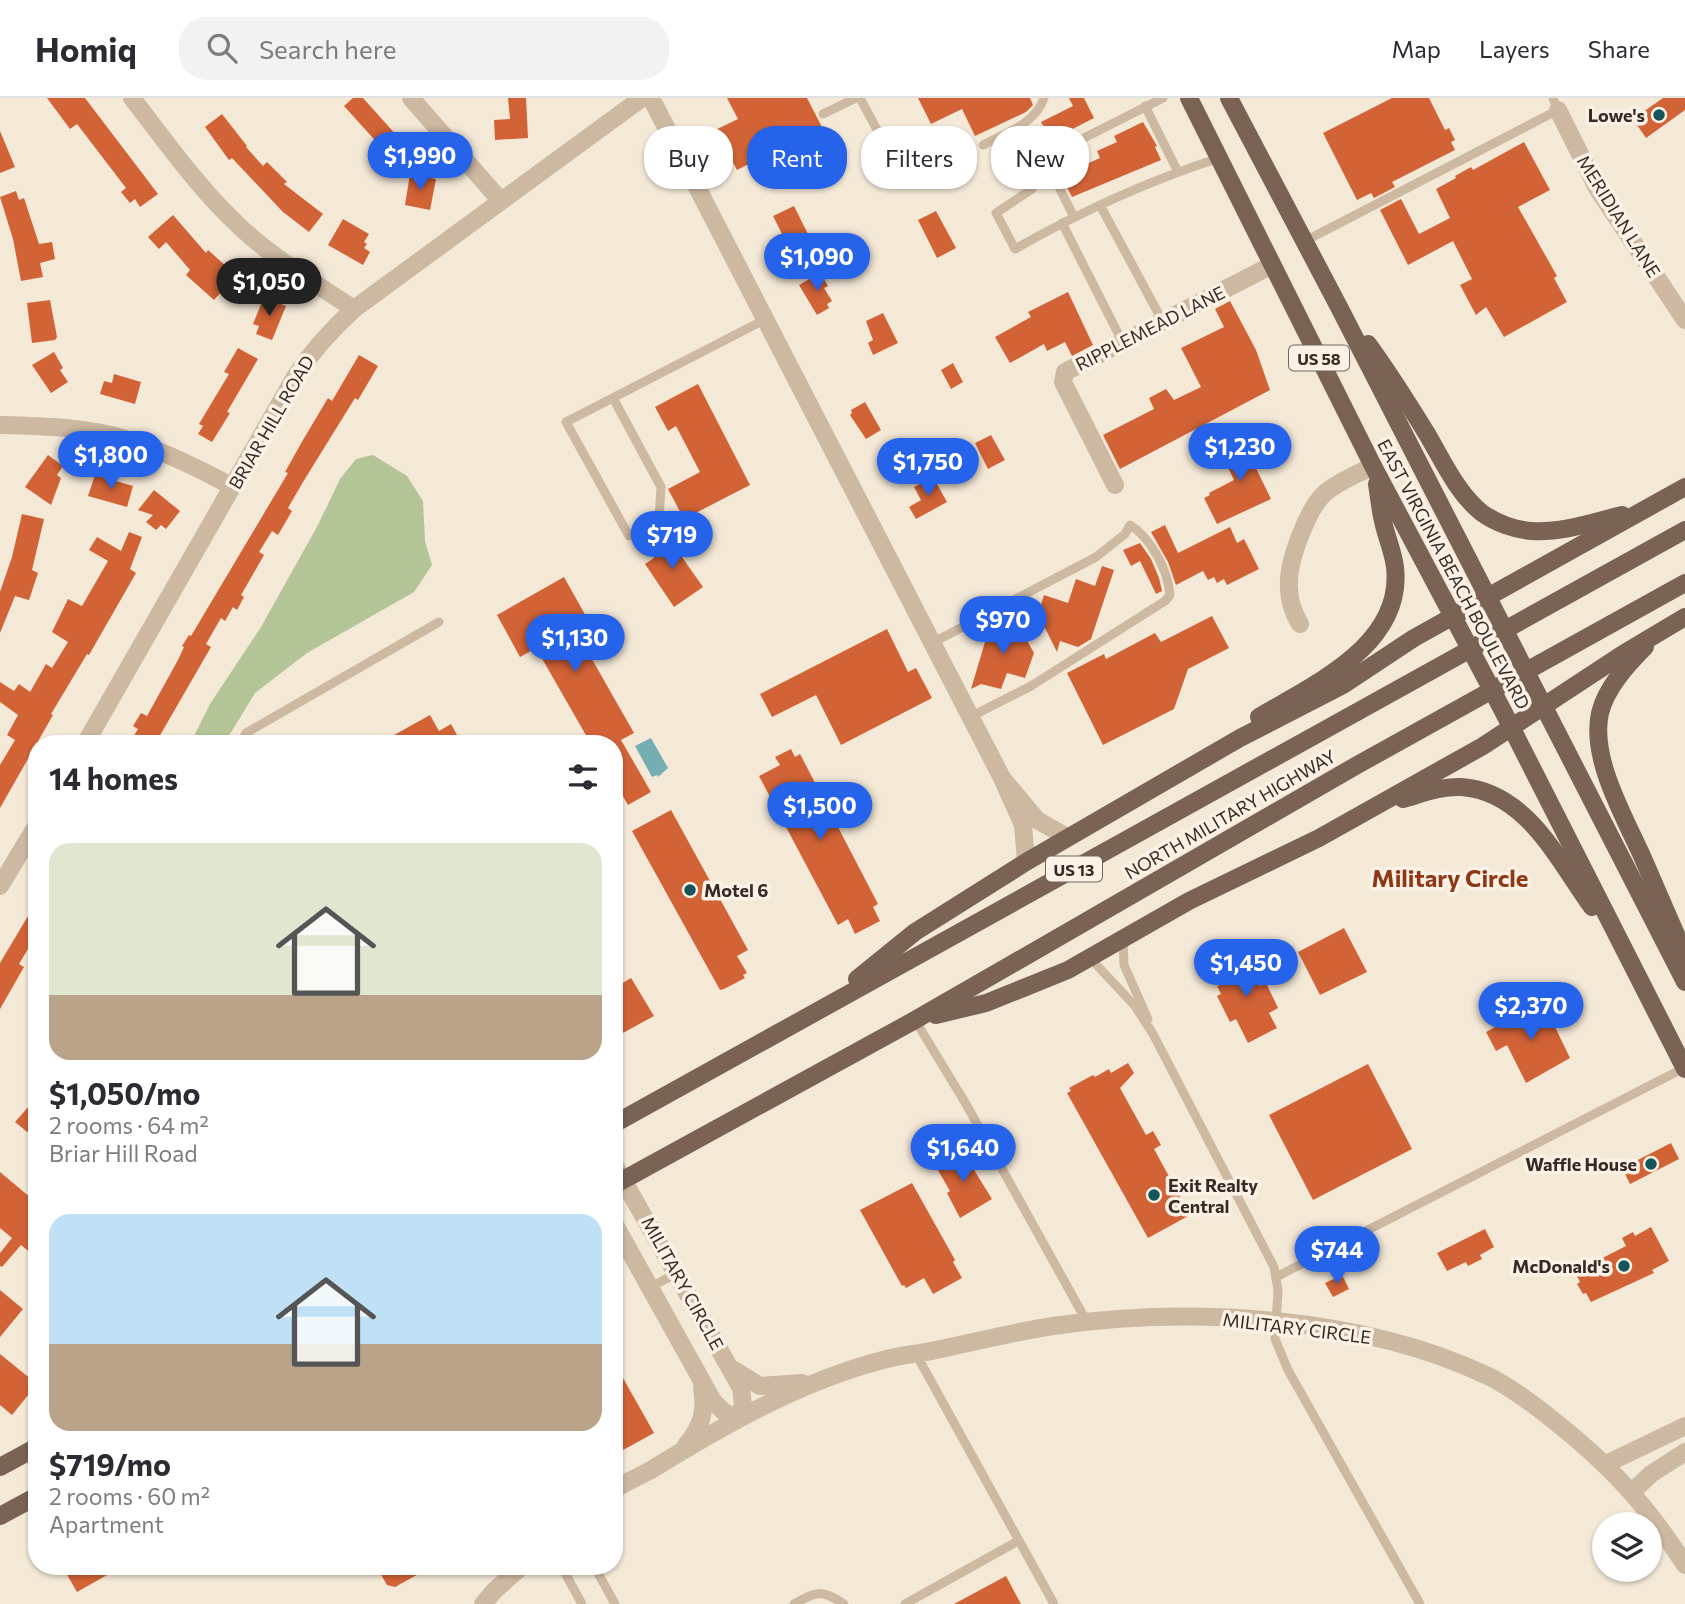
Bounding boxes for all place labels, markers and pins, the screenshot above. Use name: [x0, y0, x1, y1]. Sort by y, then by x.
place label: Lowe's: [1588, 104, 1645, 126]
marker: Lowe's: [1651, 107, 1667, 123]
pin: $1,990: [363, 132, 477, 192]
pin: $1,090: [760, 234, 874, 293]
pin: $1,050: [212, 258, 326, 318]
pin: $1,230: [1183, 424, 1297, 483]
pin: $1,800: [54, 432, 168, 491]
pin: $1,750: [871, 438, 985, 498]
pin: $719: [631, 512, 713, 571]
pin: $970: [962, 596, 1044, 656]
pin: $1,130: [518, 614, 632, 674]
pin: $1,500: [763, 782, 877, 842]
place label: Motel 6: [704, 879, 768, 901]
marker: Motel 6: [682, 882, 698, 898]
pin: $1,450: [1189, 940, 1303, 999]
pin: $2,370: [1474, 982, 1588, 1042]
pin: $1,640: [906, 1124, 1020, 1184]
place label: Waffle House: [1525, 1153, 1637, 1175]
marker: Waffle House: [1643, 1156, 1659, 1172]
place label: Exit Realty Central: [1168, 1174, 1258, 1217]
marker: Exit Realty Central: [1146, 1187, 1162, 1203]
pin: $744: [1296, 1226, 1378, 1286]
place label: McDonald's: [1512, 1255, 1610, 1277]
marker: McDonald's: [1616, 1258, 1632, 1274]

